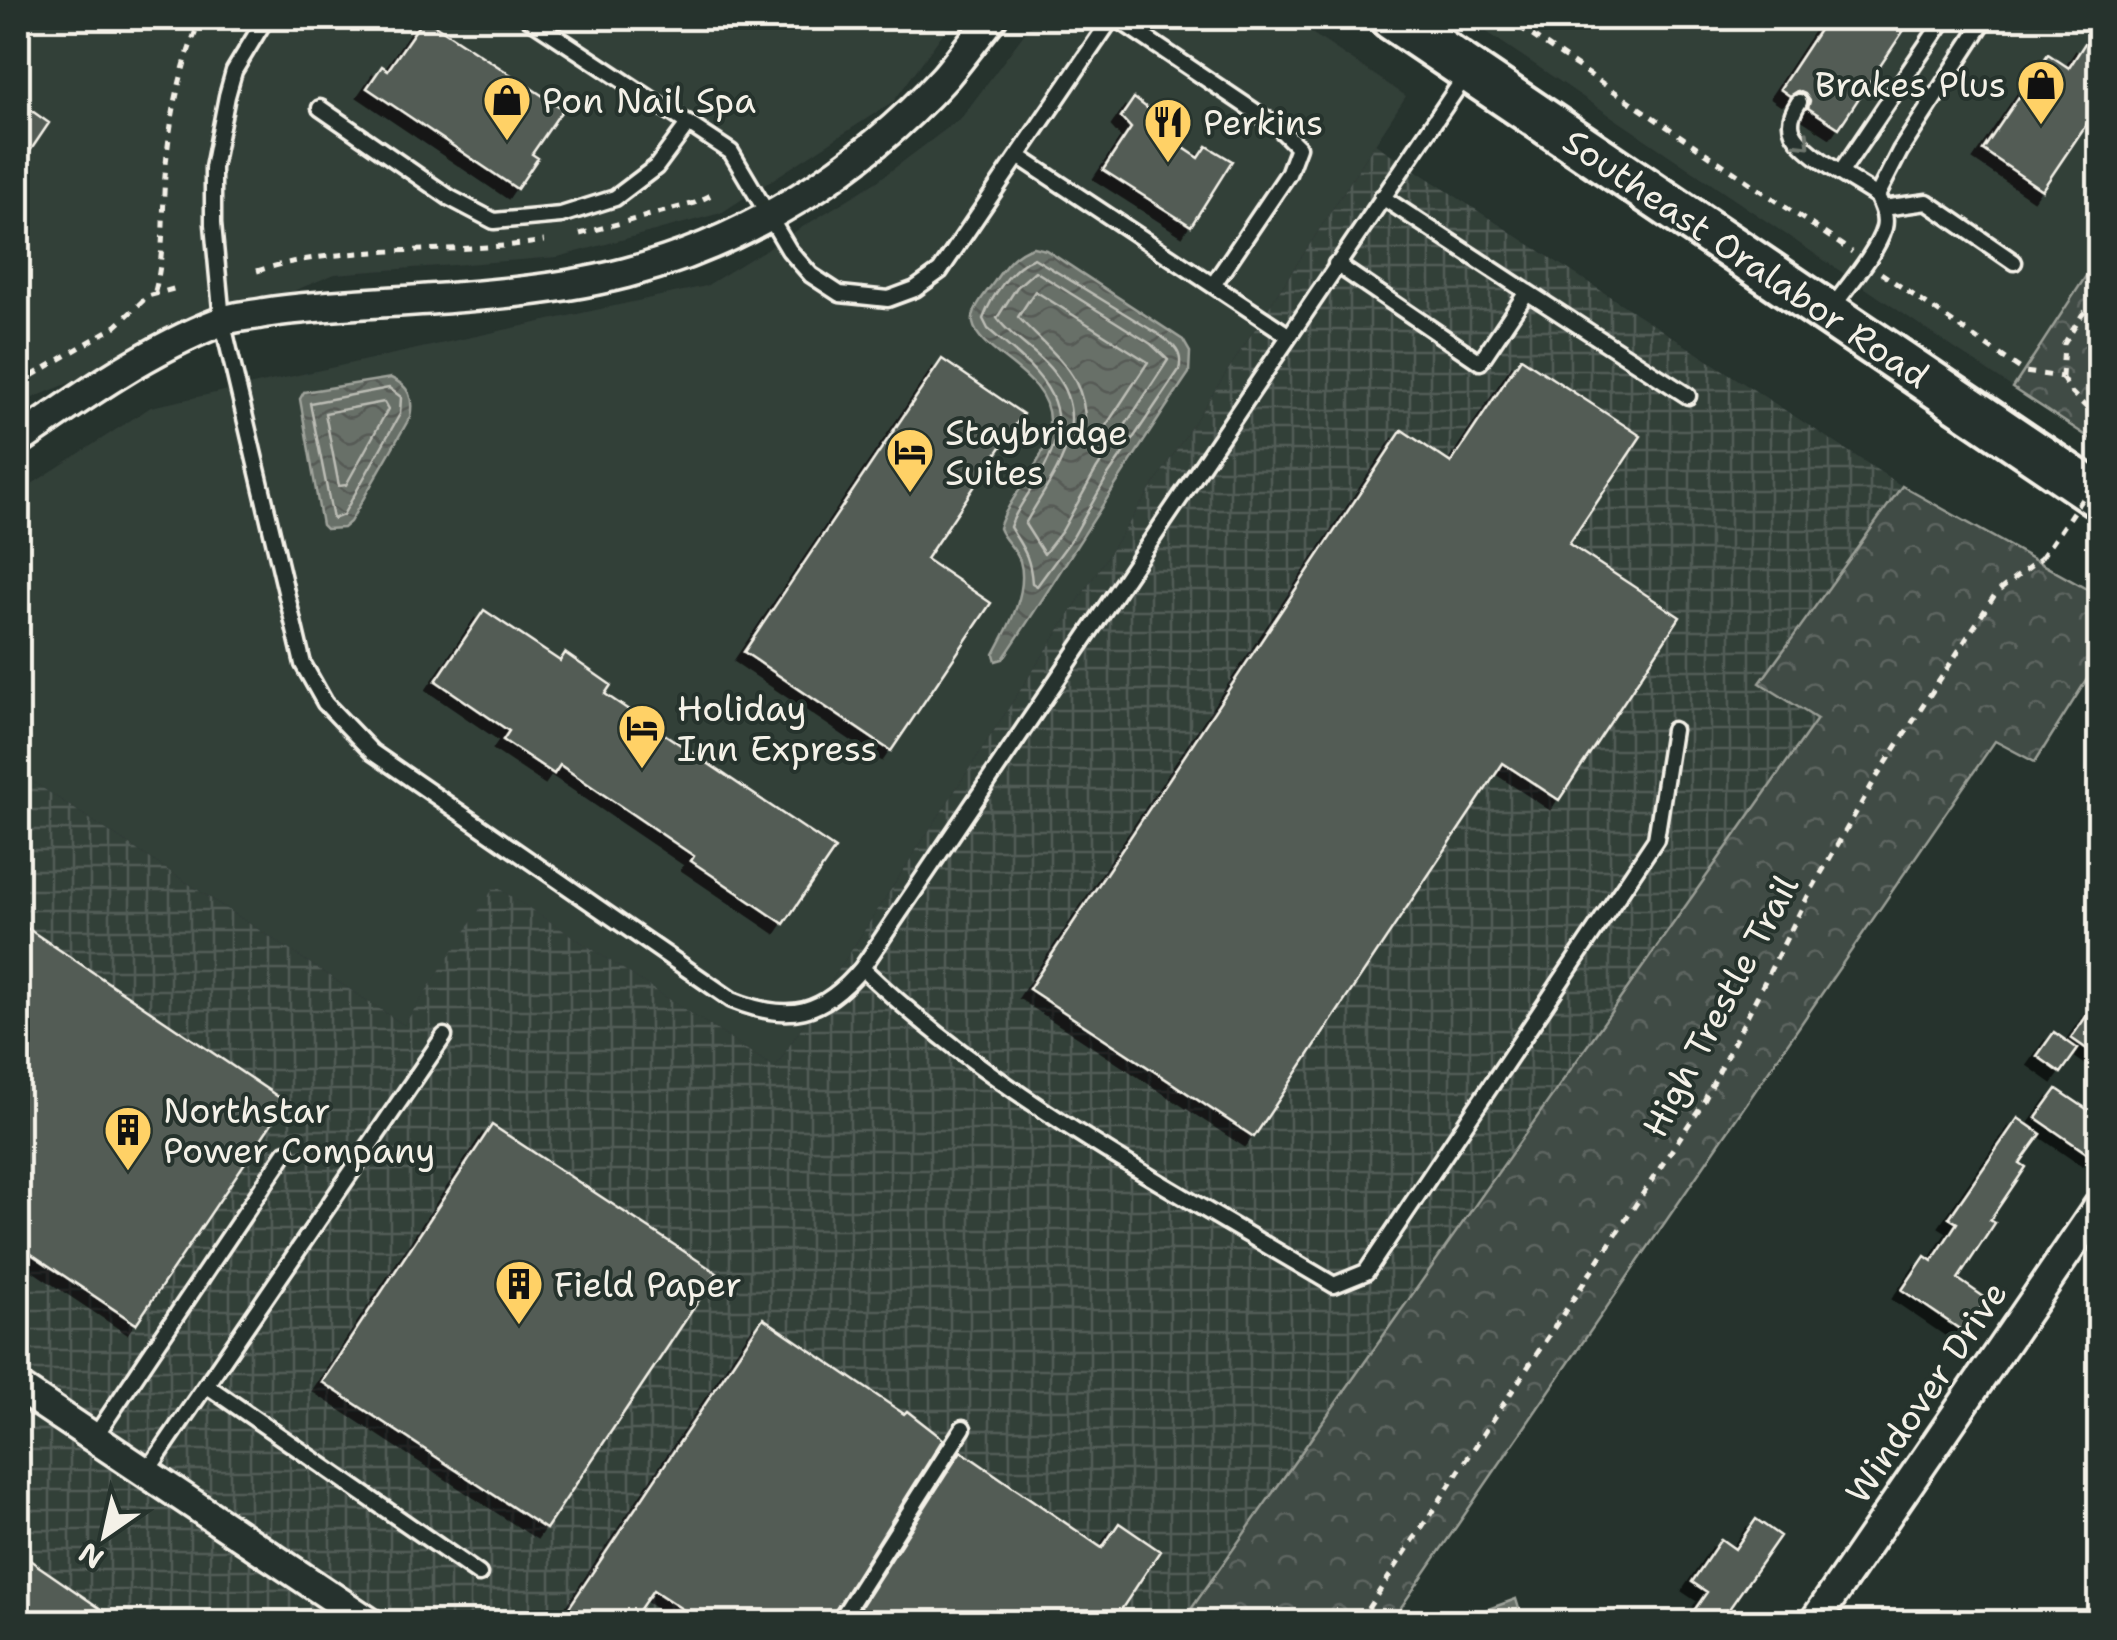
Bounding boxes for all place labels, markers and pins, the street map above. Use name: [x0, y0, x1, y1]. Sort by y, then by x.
shop icon: Brakes Plus: [2015, 58, 2067, 126]
place label: Brakes Plus: [1815, 61, 2006, 108]
shop icon: Pon Nail Spa: [481, 74, 533, 142]
place label: Pon Nail Spa: [542, 77, 756, 124]
restaurant icon: Perkins: [1142, 96, 1194, 164]
place label: Perkins: [1203, 99, 1323, 146]
place label: Staybridge Suites: [945, 409, 1128, 496]
hotel icon: Staybridge Suites: [884, 426, 936, 494]
place label: Holiday Inn Express: [677, 685, 878, 772]
hotel icon: Holiday Inn Express: [616, 702, 668, 770]
place label: Northstar Power Company: [163, 1087, 435, 1174]
building icon: Northstar Power Company: [102, 1104, 154, 1172]
building icon: Field Paper: [493, 1258, 545, 1326]
place label: Field Paper: [554, 1261, 742, 1308]

